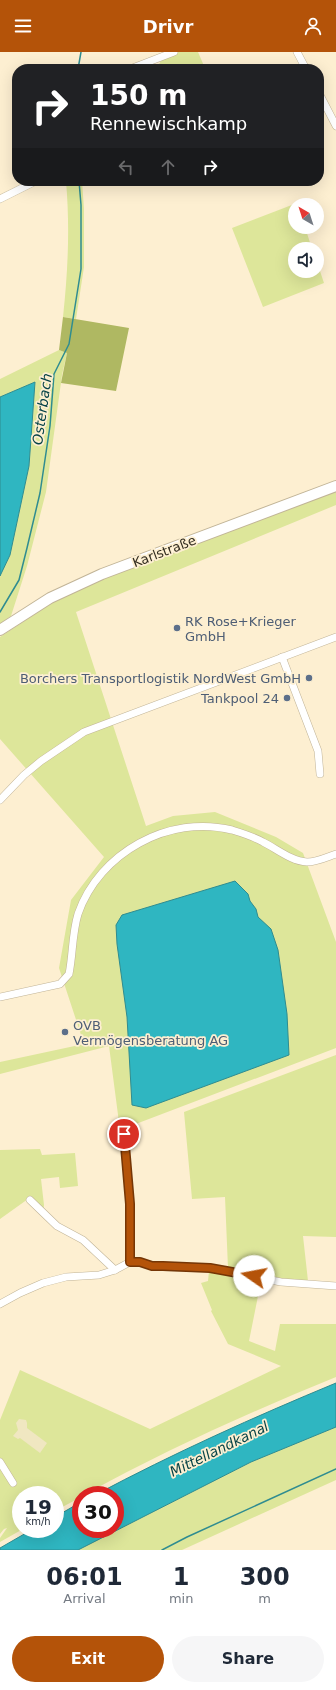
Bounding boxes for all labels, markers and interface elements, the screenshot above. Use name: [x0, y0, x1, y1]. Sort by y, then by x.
icon: menu: [12, 15, 34, 37]
icon: person: [302, 15, 324, 37]
text: Drivr: [143, 16, 193, 37]
text: 150 m: [90, 79, 187, 112]
icon: right: [24, 80, 76, 132]
text: Rennewischkamp: [90, 113, 247, 134]
icon: left: [115, 156, 137, 178]
icon: ahead: [157, 156, 179, 178]
icon: right: [199, 156, 221, 178]
north arrow: [288, 198, 324, 234]
map controls: [288, 198, 324, 278]
button: sound: [288, 242, 324, 278]
water label: Osterbach: [29, 372, 55, 446]
street label: Karlstraße: [130, 533, 198, 570]
place label: RK Rose+Krieger GmbH: [185, 614, 296, 644]
marker: RK Rose+Krieger GmbH: [172, 623, 182, 633]
place label: Borchers Transportlogistik NordWest GmbH: [20, 671, 301, 686]
marker: Borchers Transportlogistik NordWest GmbH: [304, 673, 314, 683]
place label: Tankpool 24: [200, 691, 279, 706]
marker: Tankpool 24: [282, 693, 292, 703]
place label: OVB Vermögensberatung AG: [73, 1018, 228, 1048]
marker: OVB Vermögensberatung AG: [60, 1027, 70, 1037]
pin: [107, 1117, 141, 1151]
icon: arrive: [113, 1123, 135, 1145]
position arrow: [233, 1255, 275, 1297]
water label: Mittellandkanal: [167, 1418, 271, 1480]
speed limit sign: 30: [72, 1486, 124, 1538]
text: 19: [24, 1495, 52, 1519]
text: km/h: [25, 1516, 51, 1527]
text: 06:01: [46, 1563, 123, 1591]
text: 1: [173, 1563, 189, 1591]
text: 300: [240, 1563, 290, 1591]
text: Arrival: [63, 1591, 106, 1606]
text: min: [169, 1591, 193, 1606]
text: m: [258, 1591, 271, 1606]
button: Exit: [12, 1636, 164, 1682]
button: Share: [172, 1636, 324, 1682]

